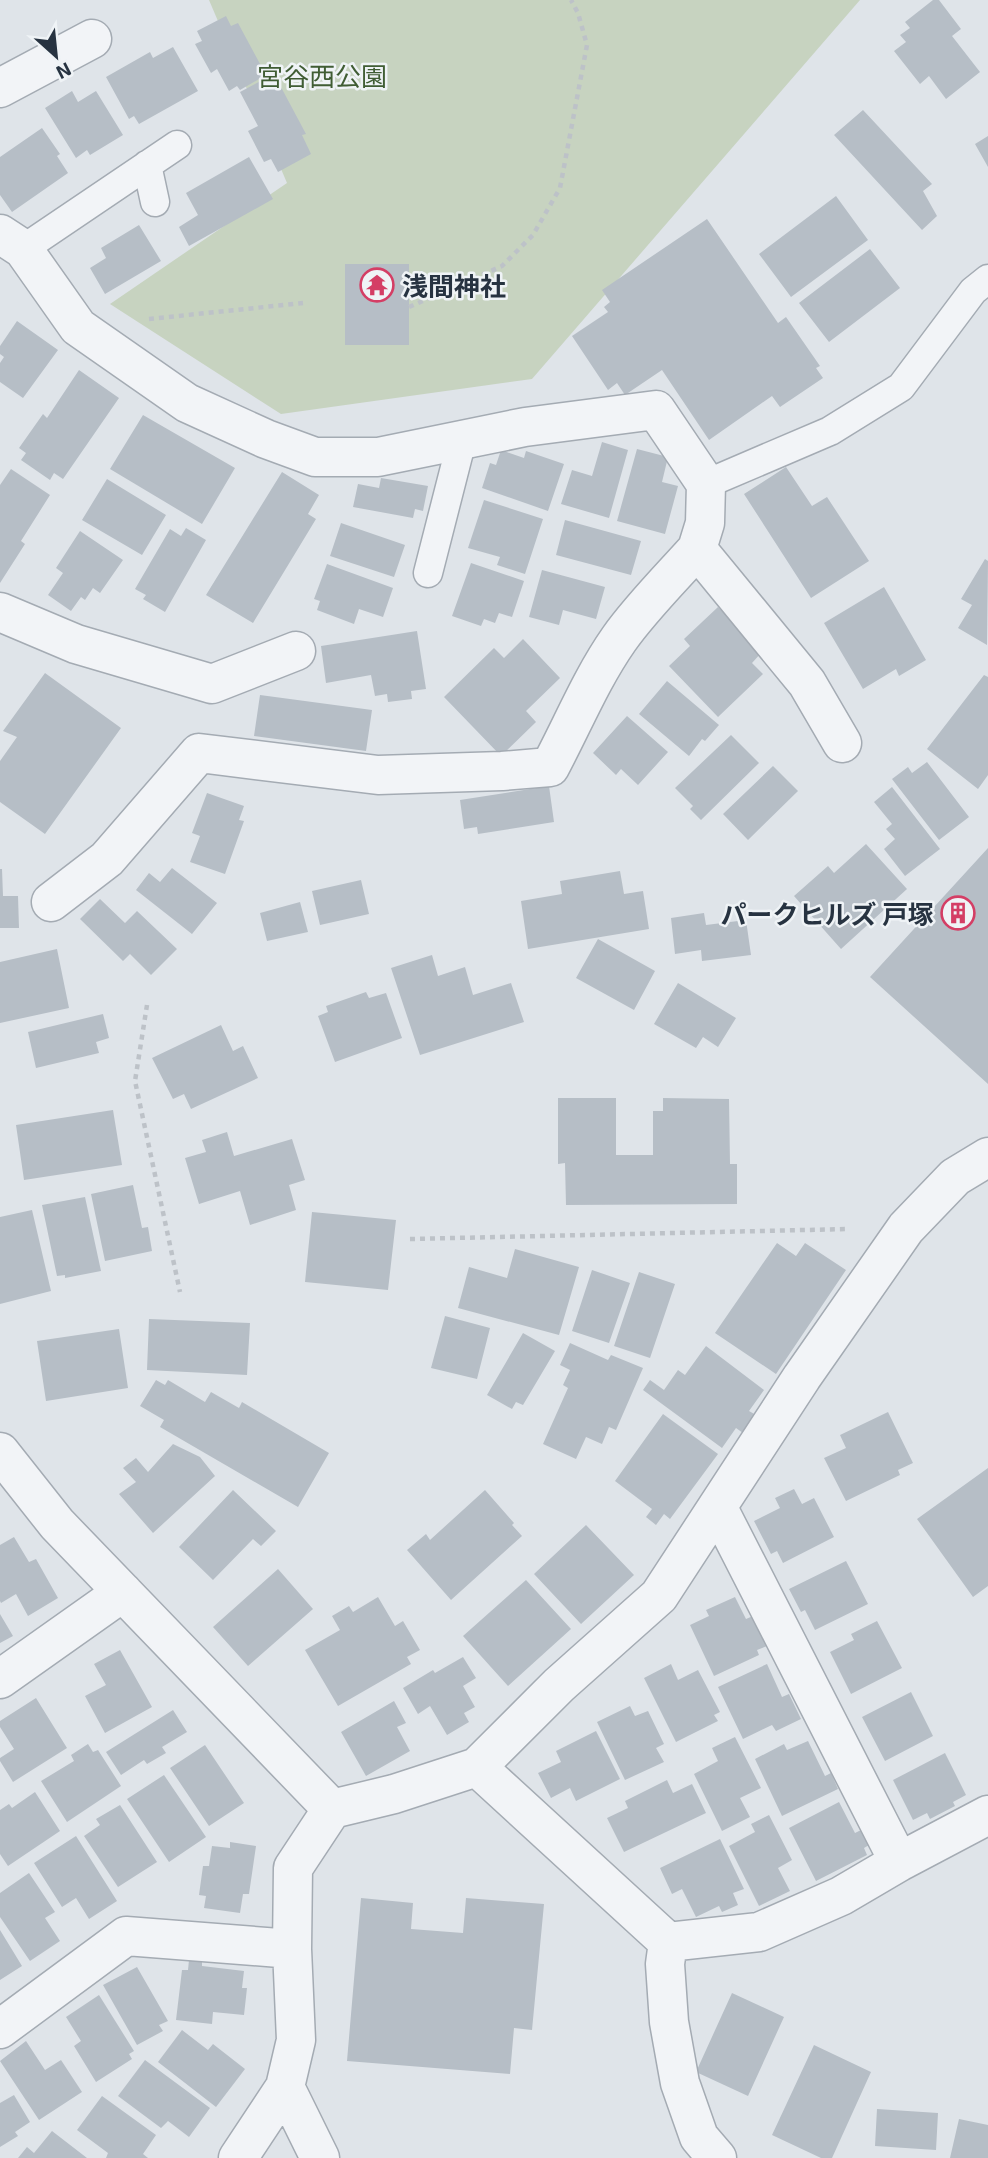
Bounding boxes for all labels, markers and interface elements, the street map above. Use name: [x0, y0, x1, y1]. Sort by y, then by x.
north arrow: [21, 21, 91, 91]
text: N: [53, 58, 75, 85]
park label: 宮谷西公園: [257, 60, 387, 91]
temple icon: 浅間神社: [358, 266, 396, 304]
place label: 浅間神社: [402, 270, 506, 301]
building icon: パークヒルズ 戸塚: [939, 894, 977, 932]
place label: パークヒルズ 戸塚: [720, 898, 934, 929]

